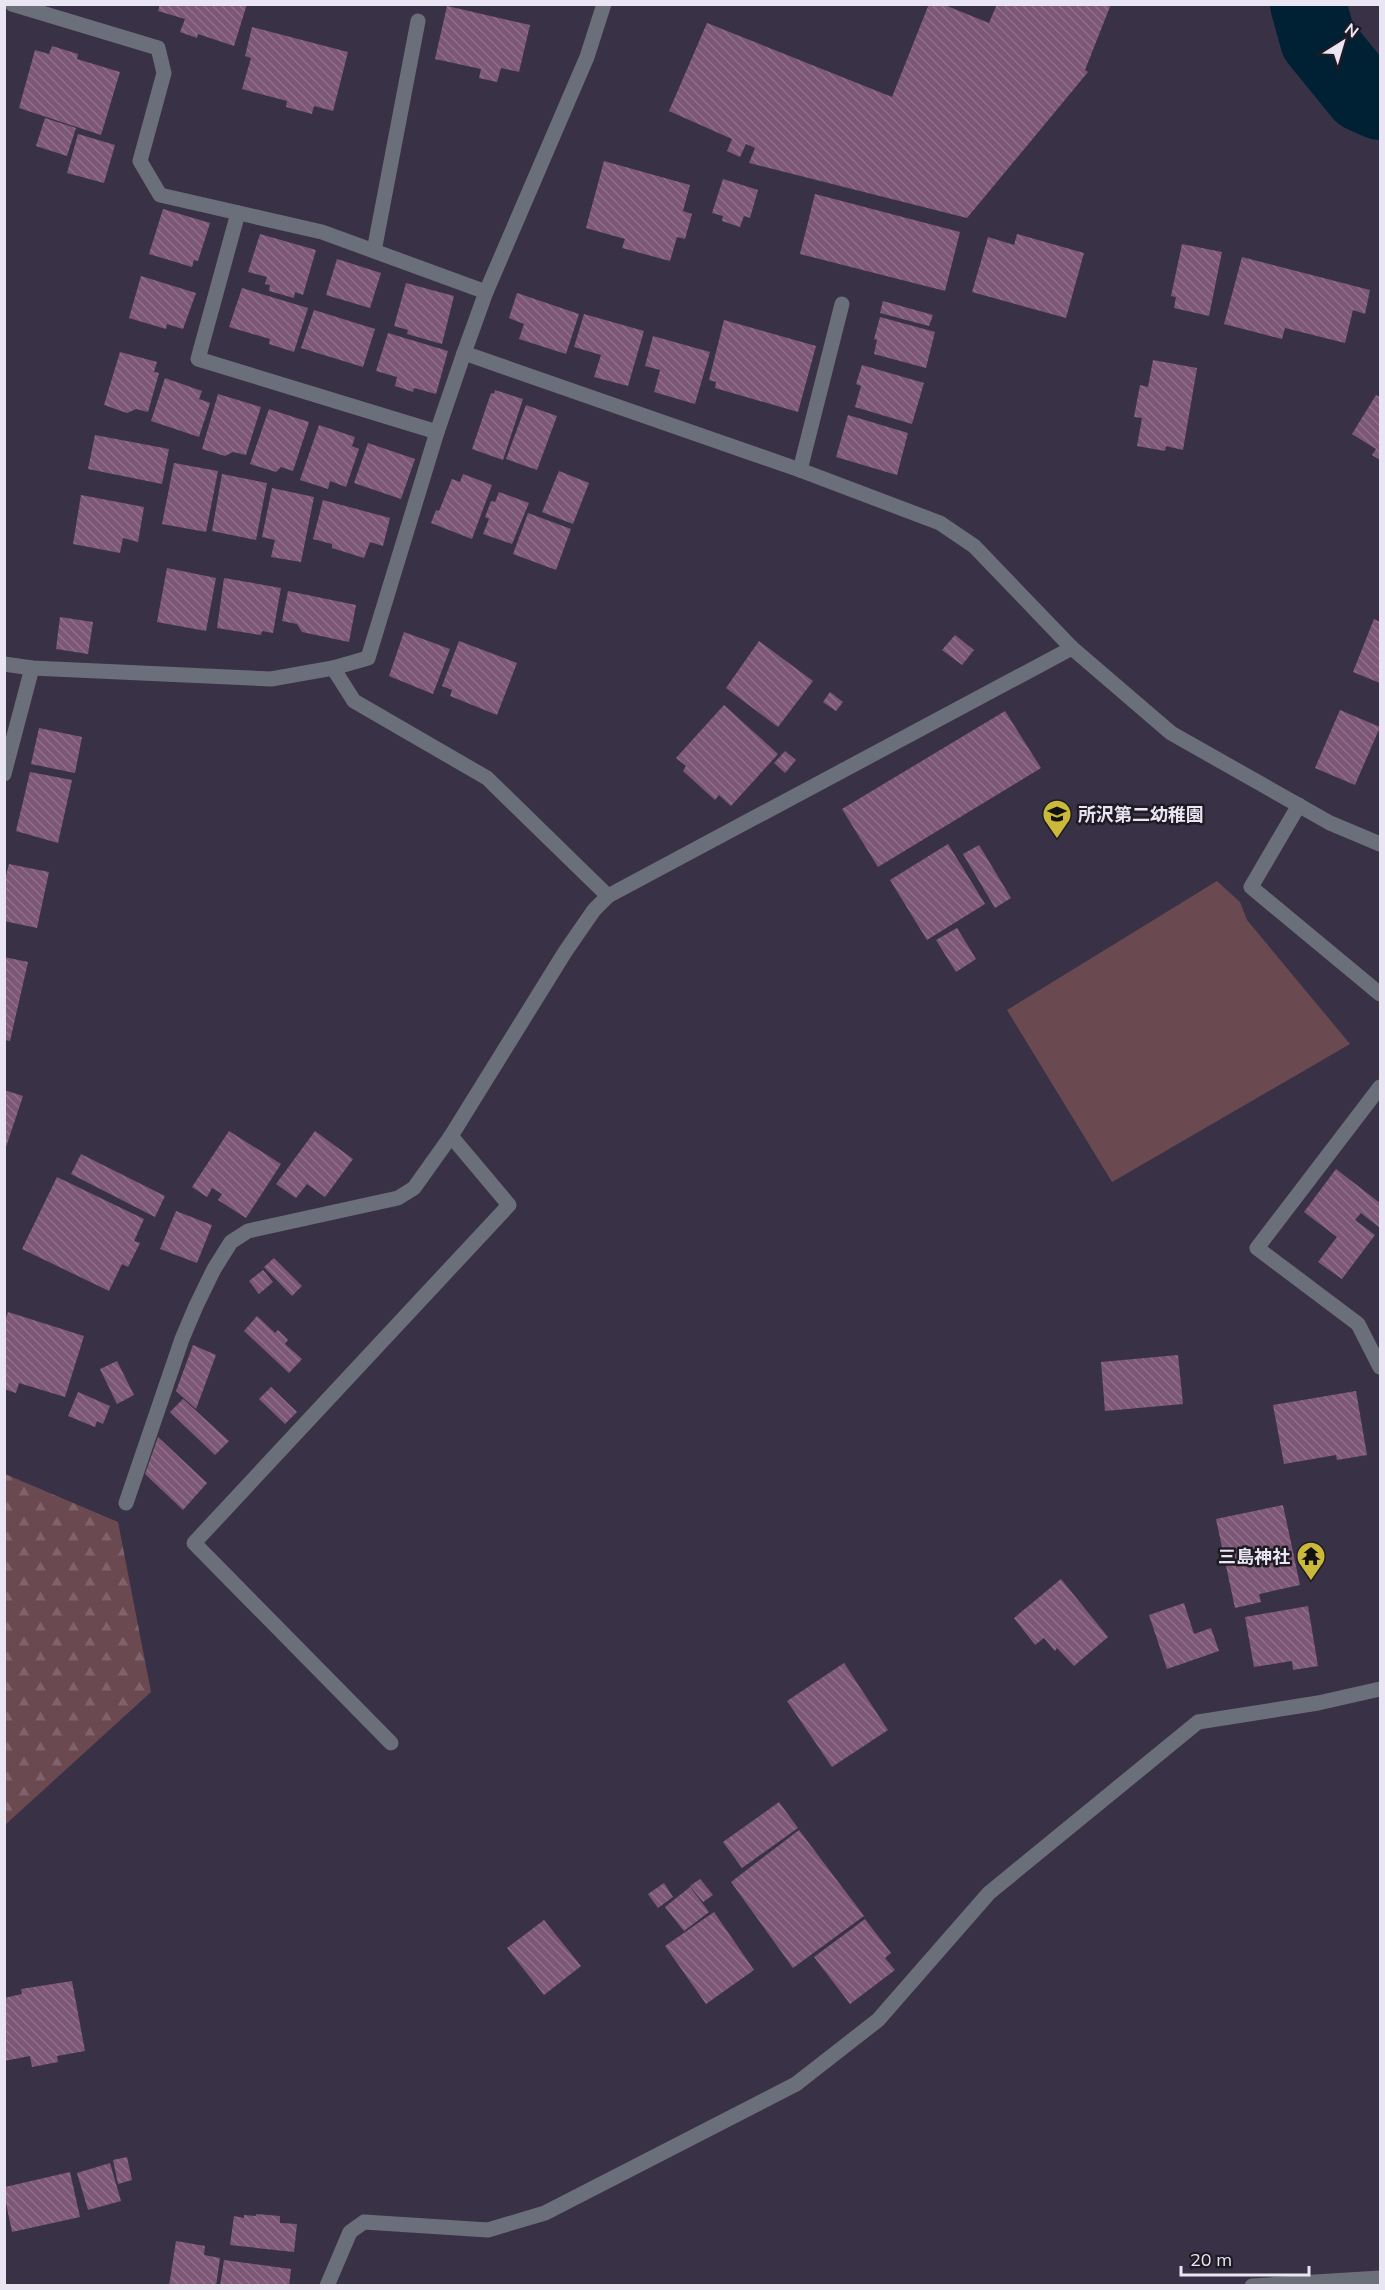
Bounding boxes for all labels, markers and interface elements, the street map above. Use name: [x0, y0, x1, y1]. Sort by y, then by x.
north arrow: [1313, 12, 1373, 72]
text: N: [1341, 18, 1363, 42]
school or university icon: 所沢第二幼稚園: [1041, 798, 1073, 840]
place label: 所沢第二幼稚園: [1078, 803, 1204, 826]
temple icon: 三島神社: [1295, 1540, 1327, 1582]
place label: 三島神社: [1218, 1545, 1290, 1568]
scale bar: [1181, 2239, 1308, 2277]
text: 20 m: [1190, 2248, 1232, 2271]

